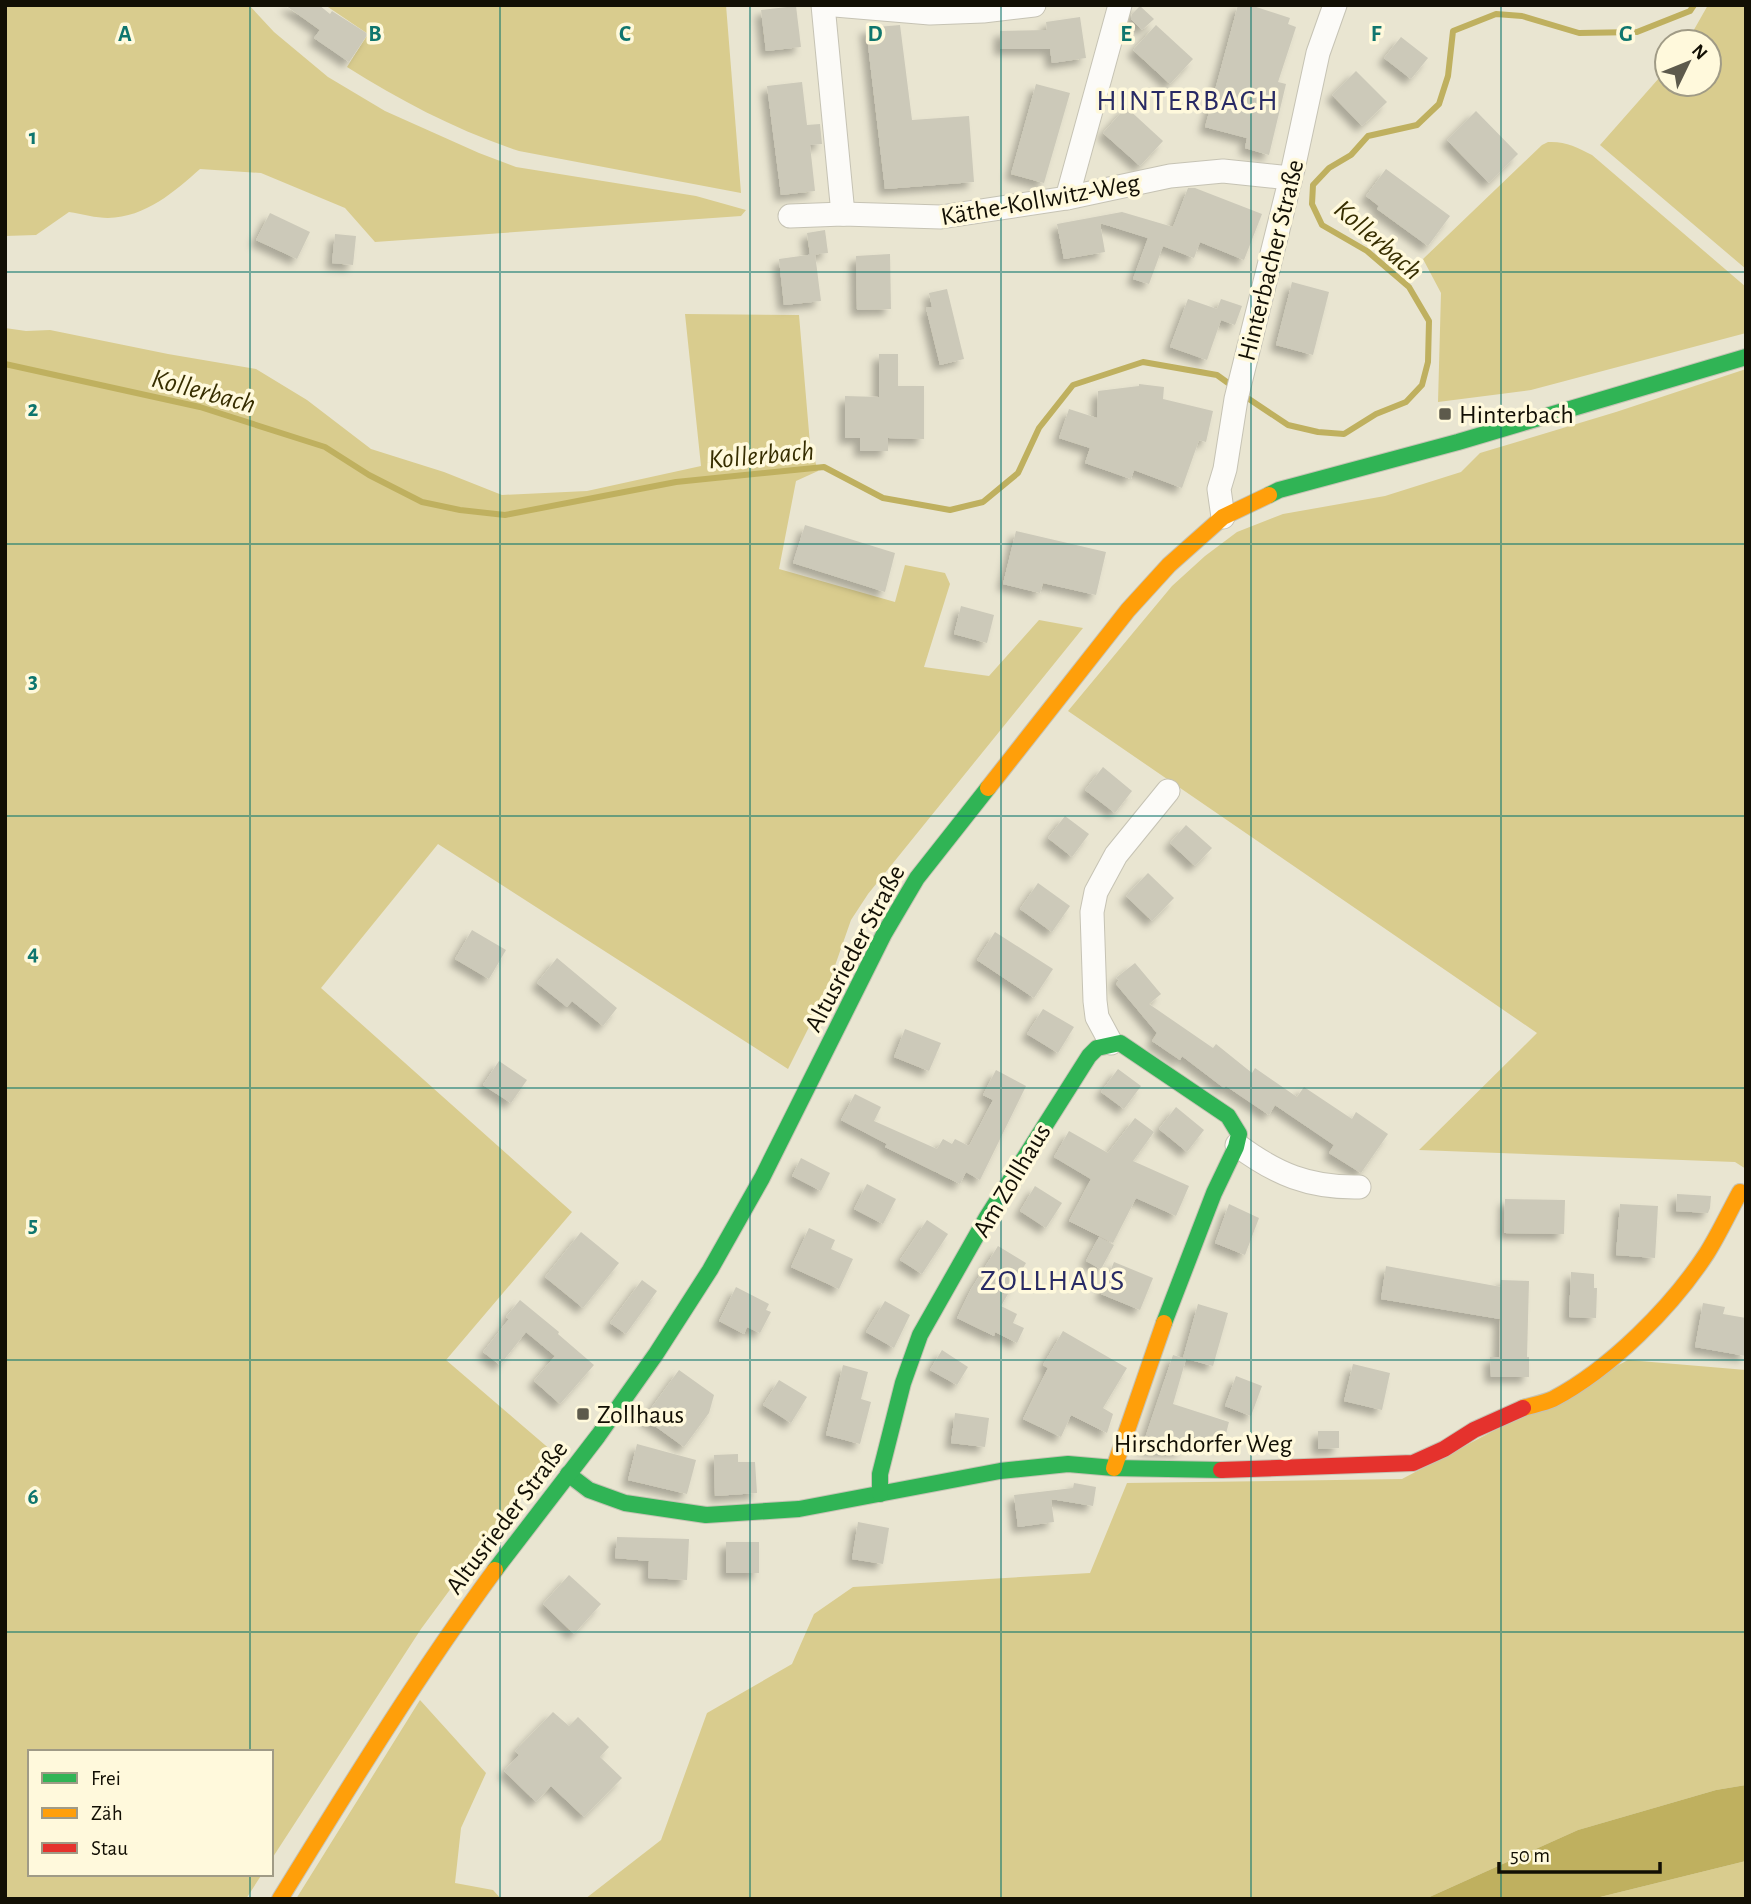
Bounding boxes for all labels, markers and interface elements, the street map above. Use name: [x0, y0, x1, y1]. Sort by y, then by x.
text: A: [118, 23, 132, 46]
text: B: [368, 23, 382, 46]
text: C: [619, 23, 631, 46]
text: D: [867, 23, 883, 46]
text: E: [1120, 23, 1132, 46]
text: F: [1371, 23, 1382, 46]
text: G: [1619, 23, 1633, 46]
north arrow: [1653, 28, 1723, 98]
text: N: [1688, 41, 1711, 64]
district label: HINTERBACH: [1096, 86, 1280, 116]
text: 1: [29, 126, 37, 149]
street label: Hinterbacher Straße: [1233, 157, 1309, 364]
street label: Käthe-Kollwitz-Weg: [939, 170, 1142, 230]
water label: Kollerbach: [1328, 195, 1427, 286]
water label: Kollerbach: [149, 365, 258, 419]
text: 2: [28, 398, 39, 421]
place label: Hinterbach: [1459, 402, 1574, 428]
marker: Hinterbach: [1437, 406, 1453, 422]
water label: Kollerbach: [707, 437, 815, 475]
text: 3: [28, 670, 38, 693]
street label: Altusrieder Straße: [800, 861, 910, 1036]
text: 4: [27, 942, 39, 965]
street label: Am Zollhaus: [968, 1119, 1056, 1242]
text: 5: [28, 1214, 38, 1237]
district label: ZOLLHAUS: [980, 1266, 1126, 1296]
place label: Zollhaus: [597, 1402, 684, 1428]
marker: Zollhaus: [575, 1406, 591, 1422]
street label: Hirschdorfer Weg: [1114, 1431, 1293, 1457]
street label: Altusrieder Straße: [441, 1436, 573, 1599]
text: 6: [27, 1486, 39, 1509]
legend: [28, 1750, 273, 1876]
text: Frei: [91, 1768, 121, 1789]
text: Zäh: [91, 1803, 123, 1824]
scale bar: [1499, 1830, 1660, 1874]
text: Stau: [91, 1838, 128, 1859]
text: 50 m: [1510, 1845, 1550, 1866]

